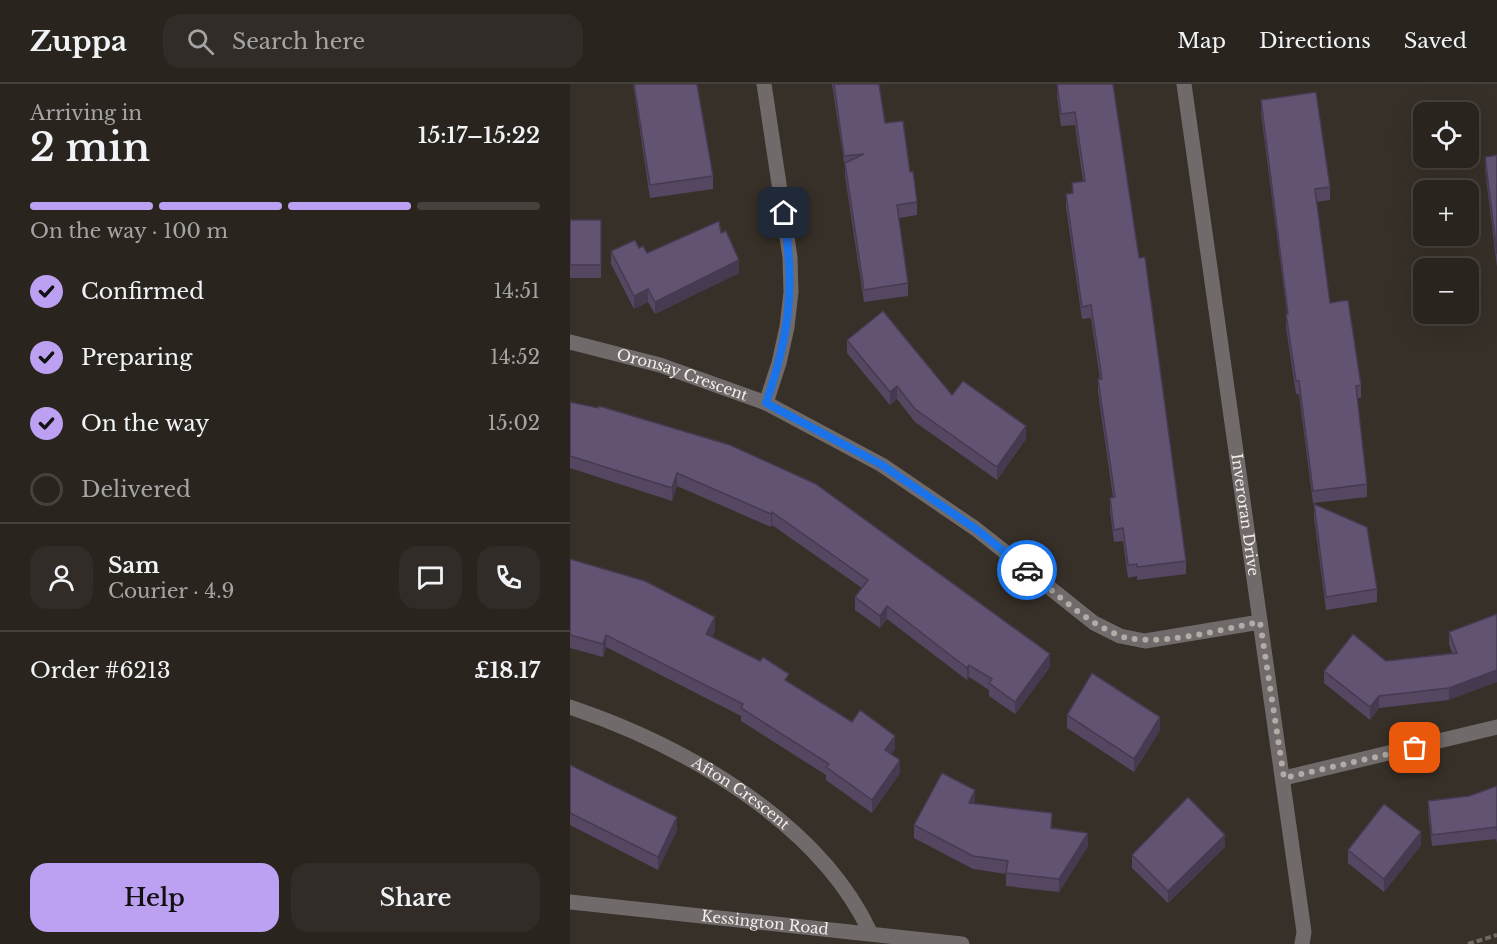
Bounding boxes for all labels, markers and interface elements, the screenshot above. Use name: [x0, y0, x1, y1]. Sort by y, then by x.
search box: [163, 14, 583, 68]
text: Zuppa: [30, 24, 127, 59]
icon: search: [184, 25, 217, 58]
text: Search here: [232, 28, 365, 55]
text: Map: [1177, 28, 1226, 54]
text: Directions: [1259, 28, 1371, 54]
text: Saved: [1404, 28, 1467, 54]
text: Arriving in: [30, 101, 142, 125]
map controls: [1413, 102, 1479, 324]
button: locate: [1413, 102, 1479, 168]
text: 15:17–15:22: [418, 122, 540, 149]
text: 2 min: [30, 123, 150, 172]
button: +: [1413, 180, 1479, 246]
pin: [758, 187, 809, 238]
icon: home: [767, 196, 800, 229]
text: On the way · 100 m: [30, 219, 228, 243]
button: −: [1413, 258, 1479, 324]
icon: check: [30, 275, 63, 308]
text: Confirmed: [81, 278, 204, 305]
text: 14:51: [493, 279, 540, 303]
icon: check: [30, 341, 63, 374]
text: Preparing: [81, 344, 192, 371]
street label: Oronsay Crescent: [615, 344, 751, 405]
text: 14:52: [490, 345, 540, 369]
icon: check: [30, 407, 63, 440]
text: On the way: [81, 410, 209, 437]
text: 15:02: [487, 411, 540, 435]
street label: Inveroran Drive: [1227, 452, 1264, 577]
text: Delivered: [81, 476, 191, 503]
courier: [997, 540, 1057, 600]
button: person: [30, 546, 93, 609]
button: chat: [399, 546, 462, 609]
button: phone: [477, 546, 540, 609]
text: Sam: [108, 552, 160, 579]
icon: car: [1011, 554, 1044, 587]
text: Courier · 4.9: [108, 579, 234, 603]
text: Order #6213: [30, 657, 171, 684]
text: £18.17: [474, 657, 540, 684]
pin: [1389, 722, 1440, 773]
icon: bag: [1398, 731, 1431, 764]
street label: Afton Crescent: [688, 752, 794, 834]
button: Help: [30, 863, 279, 932]
button: Share: [291, 863, 540, 932]
street label: Kessington Road: [700, 906, 830, 939]

